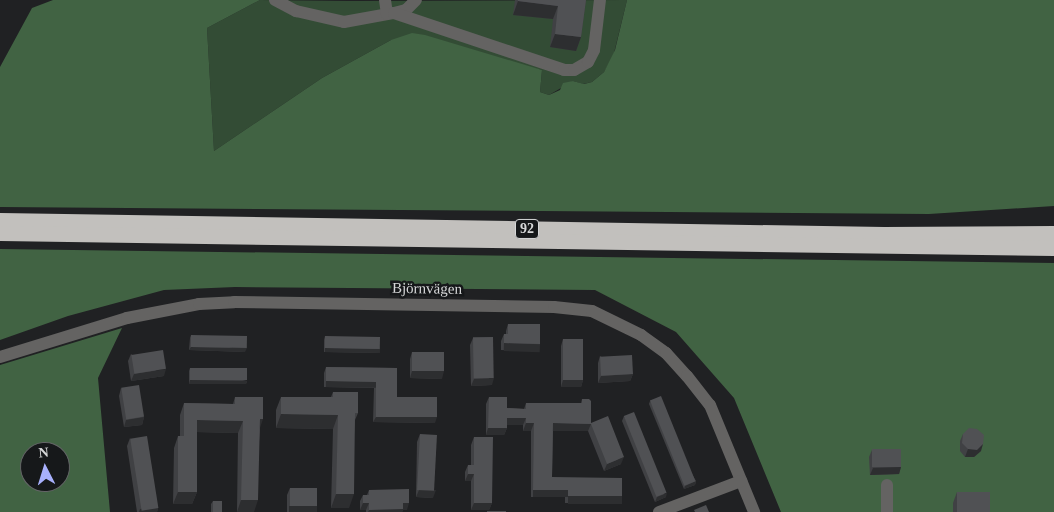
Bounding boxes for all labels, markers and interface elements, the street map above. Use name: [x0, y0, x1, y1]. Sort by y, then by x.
road number: 92: [514, 218, 540, 240]
street label: Björnvägen: [392, 279, 462, 299]
north arrow: [20, 442, 70, 492]
text: N: [38, 445, 49, 460]

